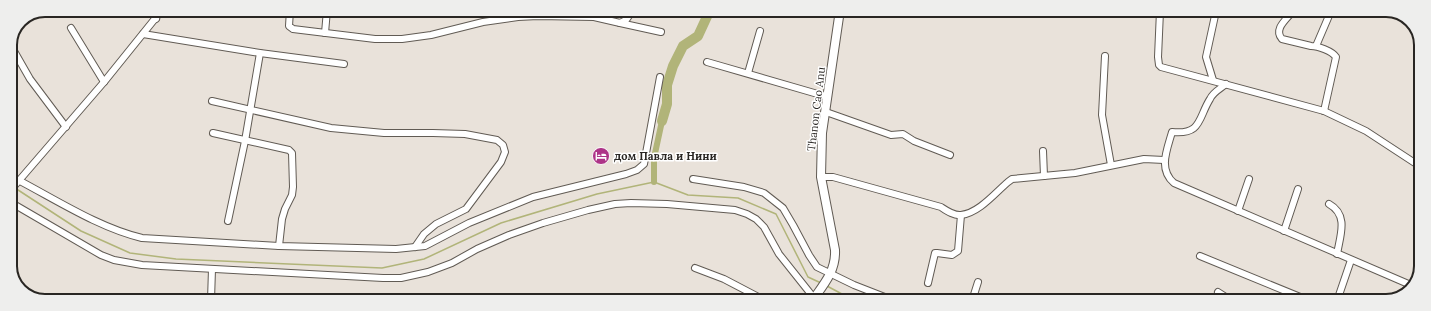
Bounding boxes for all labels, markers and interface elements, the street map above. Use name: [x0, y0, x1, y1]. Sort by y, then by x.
street label: Thanon Cao Anu: [804, 66, 828, 152]
hotel icon: дом Павла и Нини: [591, 146, 611, 166]
place label: дом Павла и Нини: [614, 149, 717, 163]

